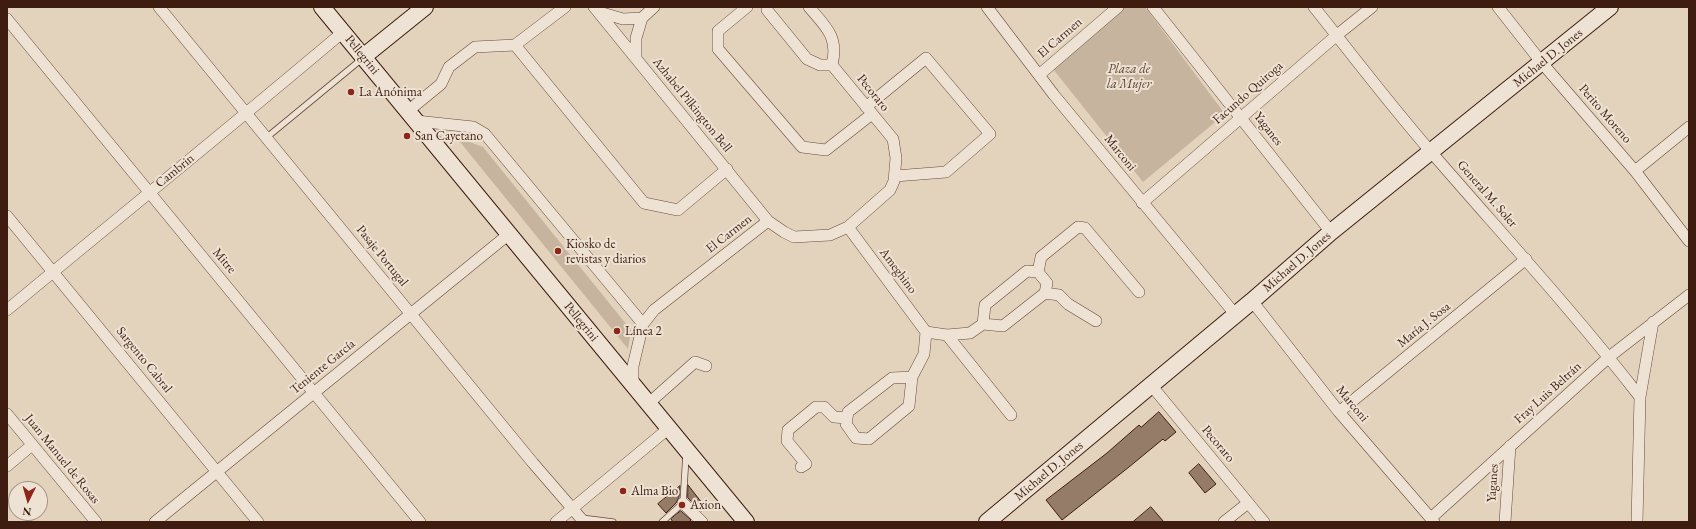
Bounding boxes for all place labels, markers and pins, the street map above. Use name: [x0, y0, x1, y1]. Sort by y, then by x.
place label: La Anónima: [359, 84, 422, 100]
marker: La Anónima: [346, 87, 356, 97]
place label: San Cayetano: [415, 128, 483, 144]
marker: San Cayetano: [402, 131, 412, 141]
place label: Kiosko de revistas y diarios: [566, 236, 646, 267]
marker: Kiosko de revistas y diarios: [553, 246, 563, 256]
place label: Línea 2: [625, 323, 662, 339]
marker: Línea 2: [612, 326, 622, 336]
place label: Alma Bio: [631, 483, 678, 499]
marker: Alma Bio: [618, 486, 628, 496]
place label: Axion: [690, 497, 721, 513]
marker: Axion: [677, 500, 687, 510]

